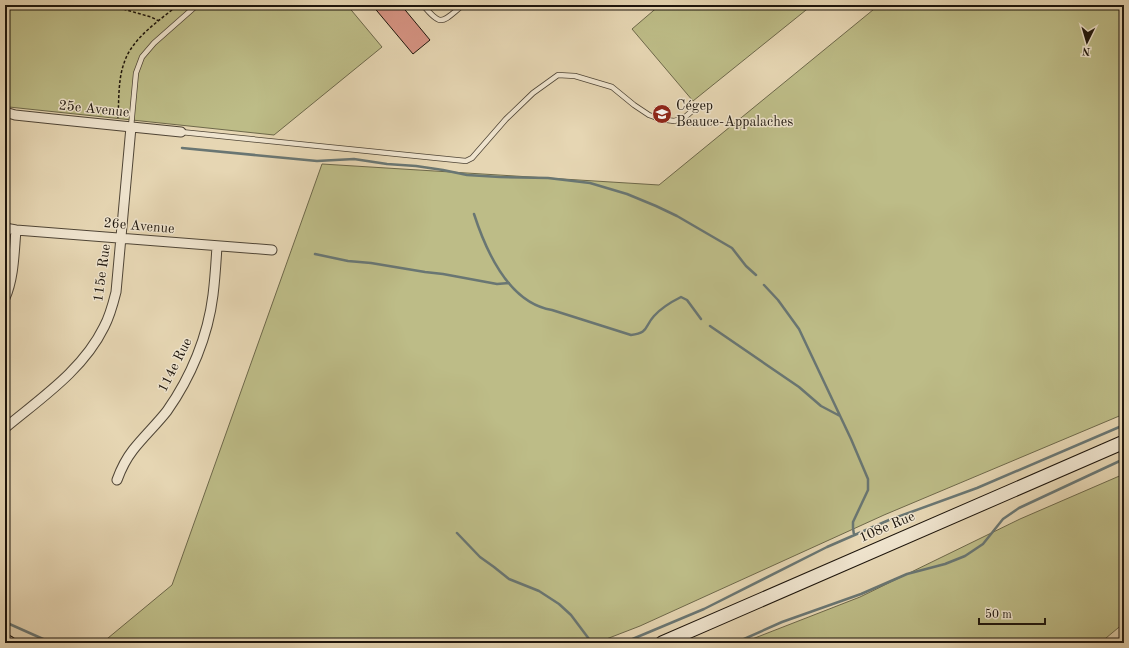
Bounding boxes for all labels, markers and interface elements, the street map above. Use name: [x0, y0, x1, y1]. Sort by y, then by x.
north arrow: [1067, 22, 1107, 62]
text: N: [1081, 45, 1091, 56]
street label: 25e Avenue: [58, 98, 130, 120]
place label: Cégep Beauce-Appalaches: [676, 99, 793, 129]
school or university icon: Cégep Beauce-Appalaches: [651, 103, 673, 125]
street label: 26e Avenue: [103, 216, 175, 236]
street label: 115e Rue: [91, 243, 113, 303]
street label: 114e Rue: [155, 336, 195, 394]
street label: 108e Rue: [857, 509, 917, 545]
scale bar: [979, 600, 1045, 626]
text: 50 m: [985, 608, 1012, 621]

